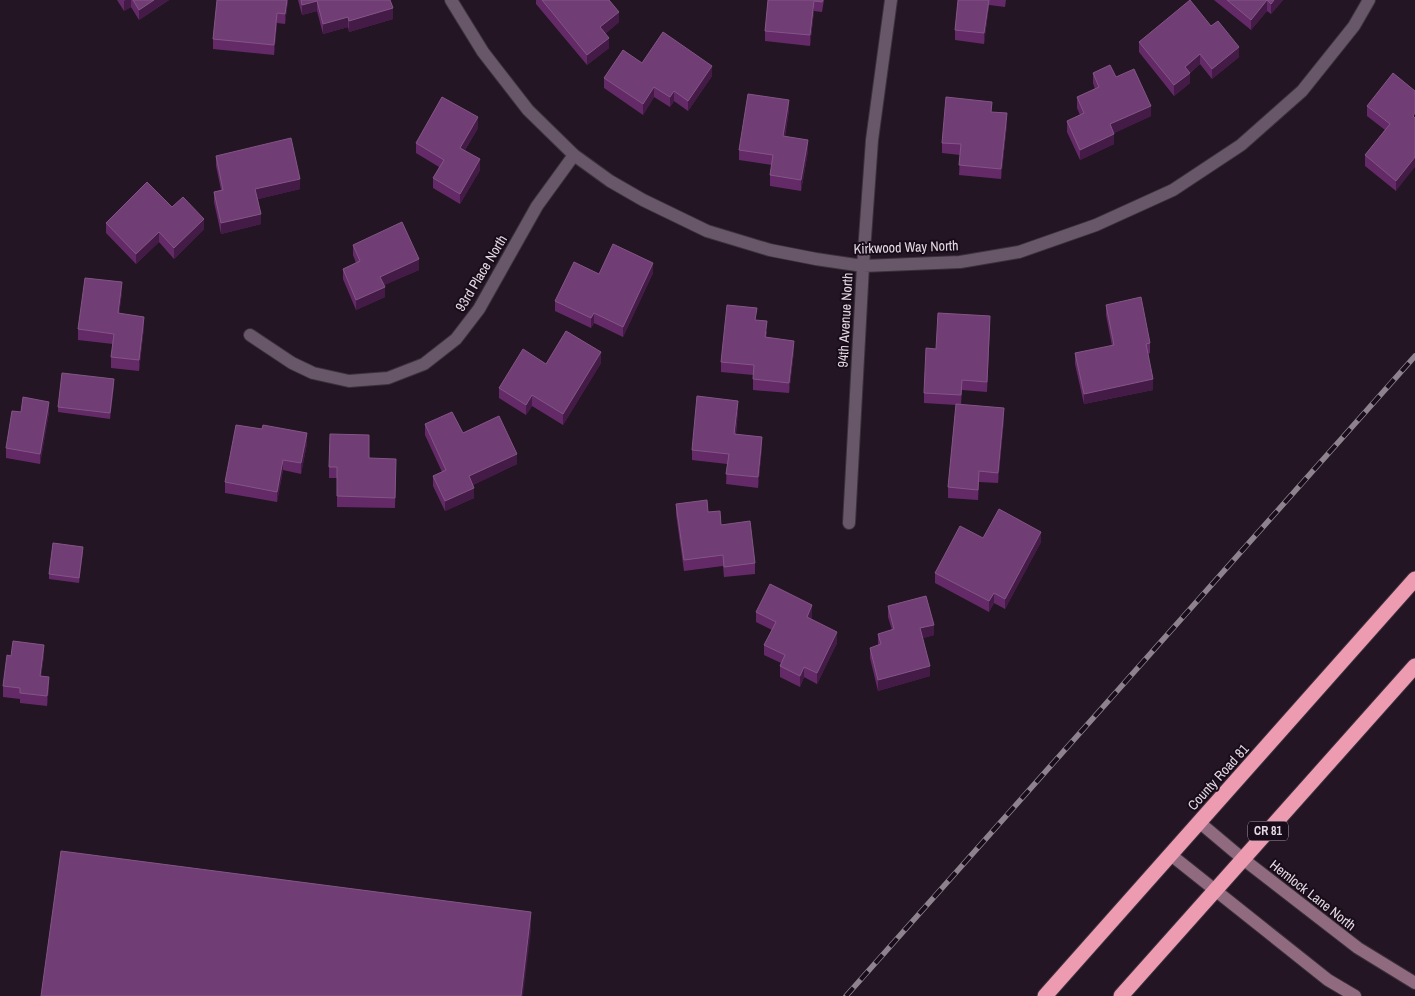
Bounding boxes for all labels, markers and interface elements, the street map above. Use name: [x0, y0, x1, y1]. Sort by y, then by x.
street label: 93rd Place North: [451, 231, 511, 315]
street label: Kirkwood Way North: [853, 236, 959, 258]
street label: 94th Avenue North: [834, 272, 856, 368]
street label: County Road 81: [1184, 740, 1253, 814]
road number: CR 81: [1248, 821, 1288, 840]
street label: Hemlock Lane North: [1266, 856, 1360, 934]

